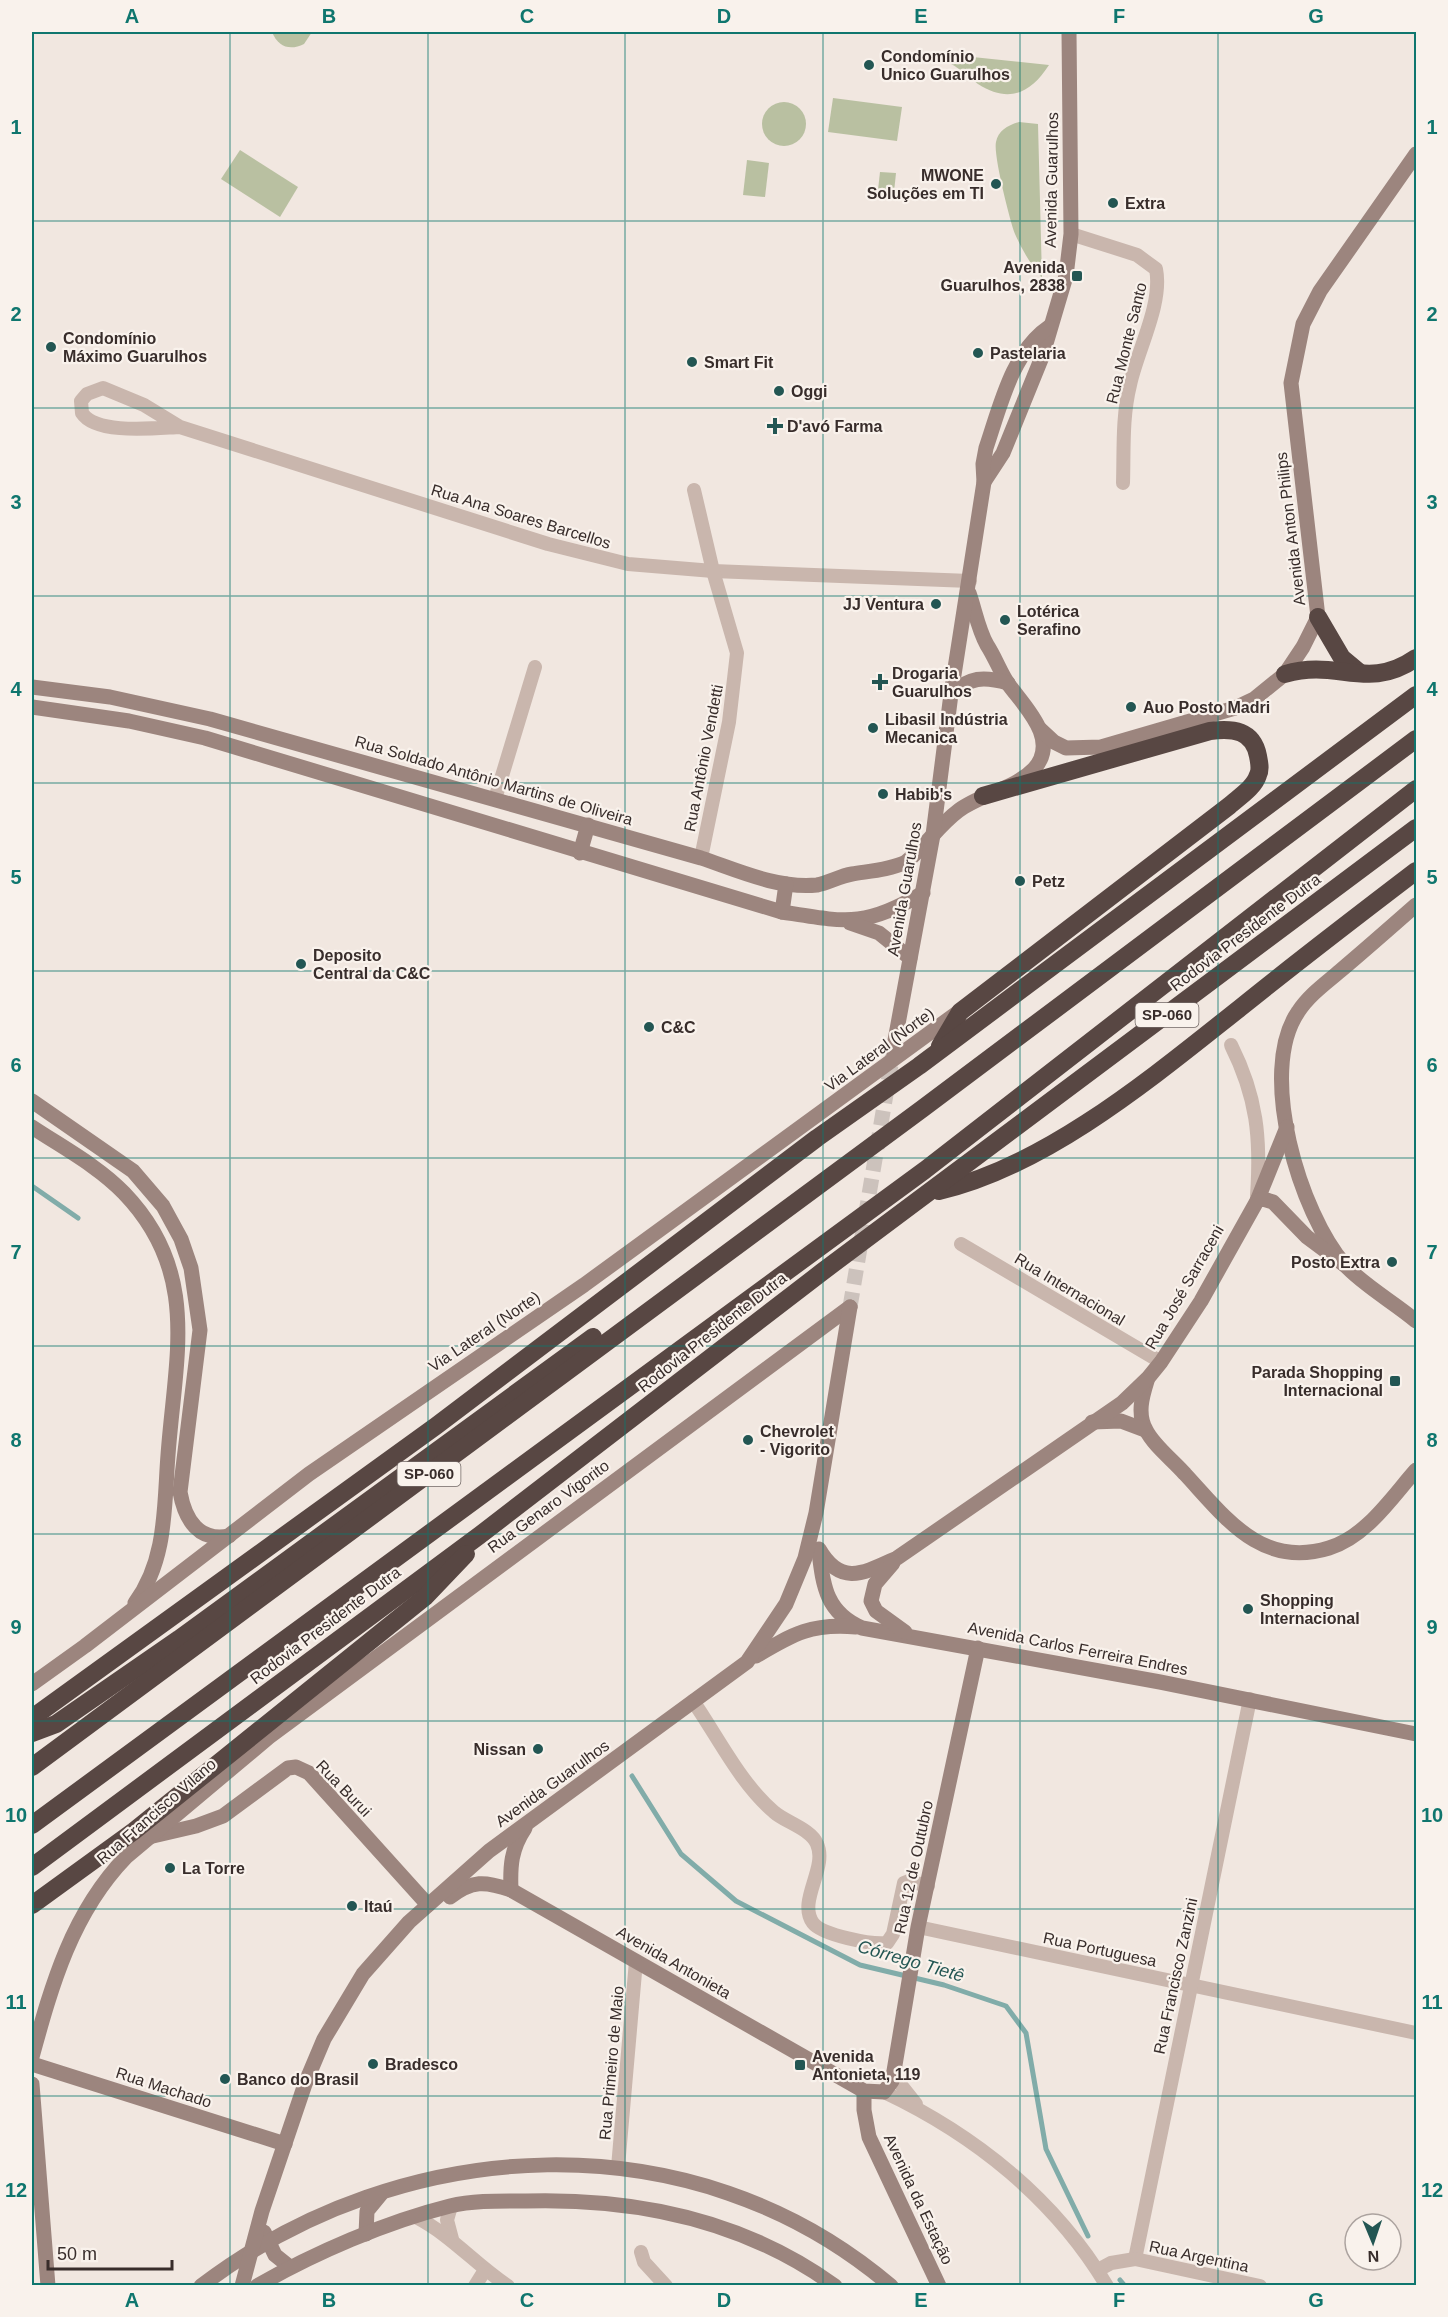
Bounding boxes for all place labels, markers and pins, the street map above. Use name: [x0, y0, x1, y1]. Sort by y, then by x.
place label: Condomínio Unico Guarulhos: [881, 48, 1010, 83]
marker: Condomínio Unico Guarulhos: [862, 58, 876, 72]
place label: MWONE Soluções em TI: [867, 167, 984, 202]
marker: MWONE Soluções em TI: [989, 177, 1003, 191]
place label: Extra: [1125, 195, 1165, 212]
marker: Extra: [1106, 196, 1120, 210]
place label: Avenida Guarulhos, 2838: [941, 259, 1065, 294]
marker: Avenida Guarulhos, 2838: [1070, 269, 1084, 283]
place label: Condomínio Máximo Guarulhos: [63, 330, 207, 365]
marker: Condomínio Máximo Guarulhos: [44, 340, 58, 354]
place label: Pastelaria: [990, 345, 1066, 362]
marker: Pastelaria: [971, 346, 985, 360]
place label: Smart Fit: [704, 354, 774, 371]
marker: Smart Fit: [685, 355, 699, 369]
place label: Oggi: [791, 383, 827, 400]
marker: Oggi: [772, 384, 786, 398]
place label: D'avó Farma: [787, 418, 883, 435]
marker: D'avó Farma: [768, 419, 782, 433]
place label: JJ Ventura: [843, 596, 924, 613]
marker: JJ Ventura: [929, 597, 943, 611]
place label: Lotérica Serafino: [1017, 603, 1081, 638]
marker: Lotérica Serafino: [998, 613, 1012, 627]
place label: Drogaria Guarulhos: [892, 665, 972, 700]
marker: Drogaria Guarulhos: [873, 675, 887, 689]
place label: Auo Posto Madri: [1143, 699, 1270, 716]
marker: Auo Posto Madri: [1124, 700, 1138, 714]
place label: Libasil Indústria Mecanica: [885, 711, 1008, 746]
marker: Libasil Indústria Mecanica: [866, 721, 880, 735]
place label: Habib's: [895, 786, 952, 803]
marker: Habib's: [876, 787, 890, 801]
place label: Petz: [1032, 873, 1065, 890]
marker: Petz: [1013, 874, 1027, 888]
place label: Deposito Central da C&C: [313, 947, 431, 982]
marker: Deposito Central da C&C: [294, 957, 308, 971]
place label: C&C: [661, 1019, 696, 1036]
marker: C&C: [642, 1020, 656, 1034]
place label: Posto Extra: [1291, 1254, 1380, 1271]
marker: Posto Extra: [1385, 1255, 1399, 1269]
place label: Parada Shopping Internacional: [1251, 1364, 1383, 1399]
marker: Parada Shopping Internacional: [1388, 1374, 1402, 1388]
place label: Chevrolet - Vigorito: [760, 1423, 834, 1458]
marker: Chevrolet - Vigorito: [741, 1433, 755, 1447]
place label: Shopping Internacional: [1260, 1592, 1360, 1627]
marker: Shopping Internacional: [1241, 1602, 1255, 1616]
place label: Nissan: [474, 1741, 526, 1758]
marker: Nissan: [531, 1742, 545, 1756]
place label: La Torre: [182, 1860, 245, 1877]
marker: La Torre: [163, 1861, 177, 1875]
place label: Itaú: [364, 1898, 392, 1915]
marker: Itaú: [345, 1899, 359, 1913]
place label: Avenida Antonieta, 119: [812, 2048, 921, 2083]
place label: Bradesco: [385, 2056, 458, 2073]
marker: Bradesco: [366, 2057, 380, 2071]
marker: Avenida Antonieta, 119: [793, 2058, 807, 2072]
place label: Banco do Brasil: [237, 2071, 359, 2088]
marker: Banco do Brasil: [218, 2072, 232, 2086]

